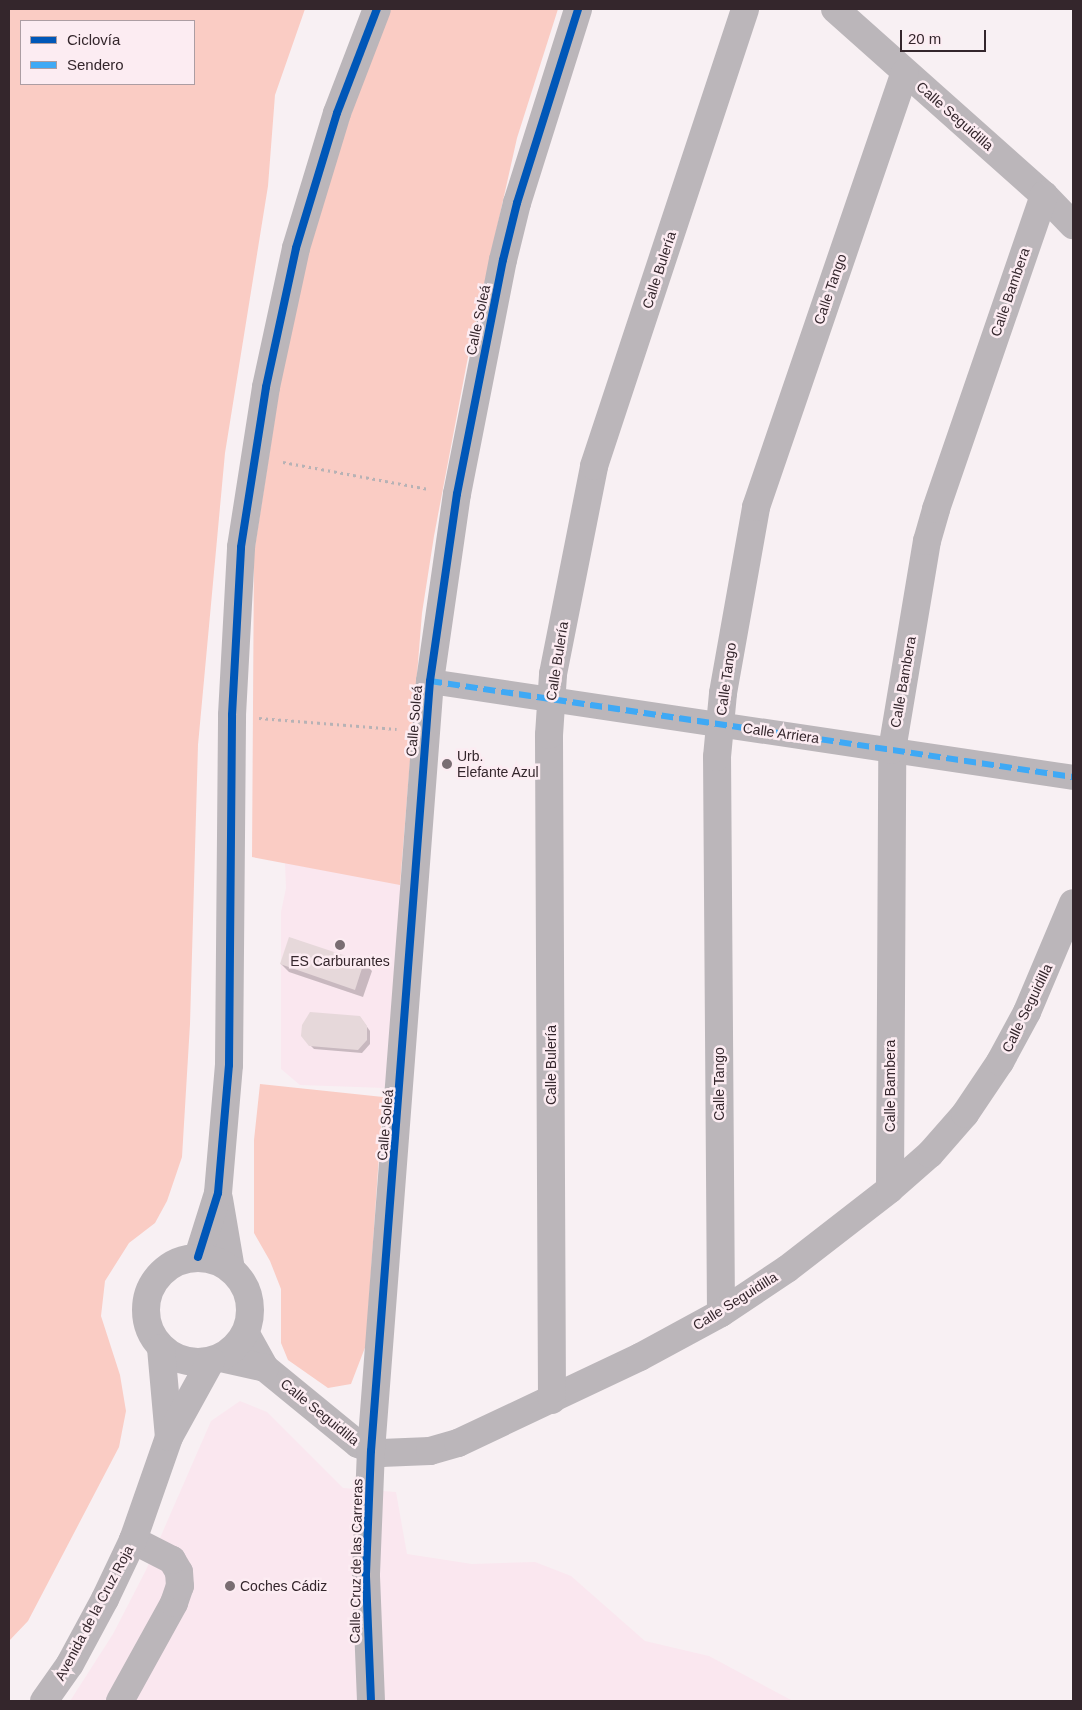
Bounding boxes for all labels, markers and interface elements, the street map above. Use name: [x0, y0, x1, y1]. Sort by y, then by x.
legend: [20, 20, 195, 85]
scale bar: [902, 20, 988, 52]
text: 20 m: [908, 30, 941, 47]
text: Ciclovía: [67, 31, 120, 48]
text: Sendero: [67, 56, 124, 73]
street label: Calle Seguidilla: [913, 78, 997, 154]
street label: Calle Bulería: [639, 229, 679, 311]
street label: Calle Bambera: [987, 245, 1033, 339]
street label: Calle Tango: [810, 251, 850, 327]
street label: Calle Soleá: [462, 283, 494, 357]
street label: Calle Bulería: [542, 620, 572, 702]
street label: Calle Bambera: [887, 635, 919, 729]
street label: Calle Tango: [713, 641, 739, 717]
street label: Calle Soleá: [403, 685, 425, 757]
street label: Calle Arriera: [741, 719, 821, 747]
place label: Urb. Elefante Azul: [457, 748, 539, 780]
marker: Urb. Elefante Azul: [441, 758, 453, 770]
marker: ES Carburantes: [334, 939, 346, 951]
place label: ES Carburantes: [290, 953, 390, 969]
street label: Calle Seguidilla: [998, 961, 1056, 1055]
street label: Calle Bulería: [543, 1025, 559, 1105]
street label: Calle Bambera: [882, 1040, 898, 1132]
street label: Calle Tango: [711, 1047, 727, 1121]
street label: Calle Soleá: [374, 1089, 396, 1161]
street label: Calle Seguidilla: [690, 1268, 780, 1334]
street label: Calle Seguidilla: [277, 1375, 363, 1449]
street label: Calle Cruz de las Carreras: [346, 1478, 366, 1644]
street label: Avenida de la Cruz Roja: [51, 1543, 137, 1683]
place label: Coches Cádiz: [240, 1578, 327, 1594]
marker: Coches Cádiz: [224, 1580, 236, 1592]

